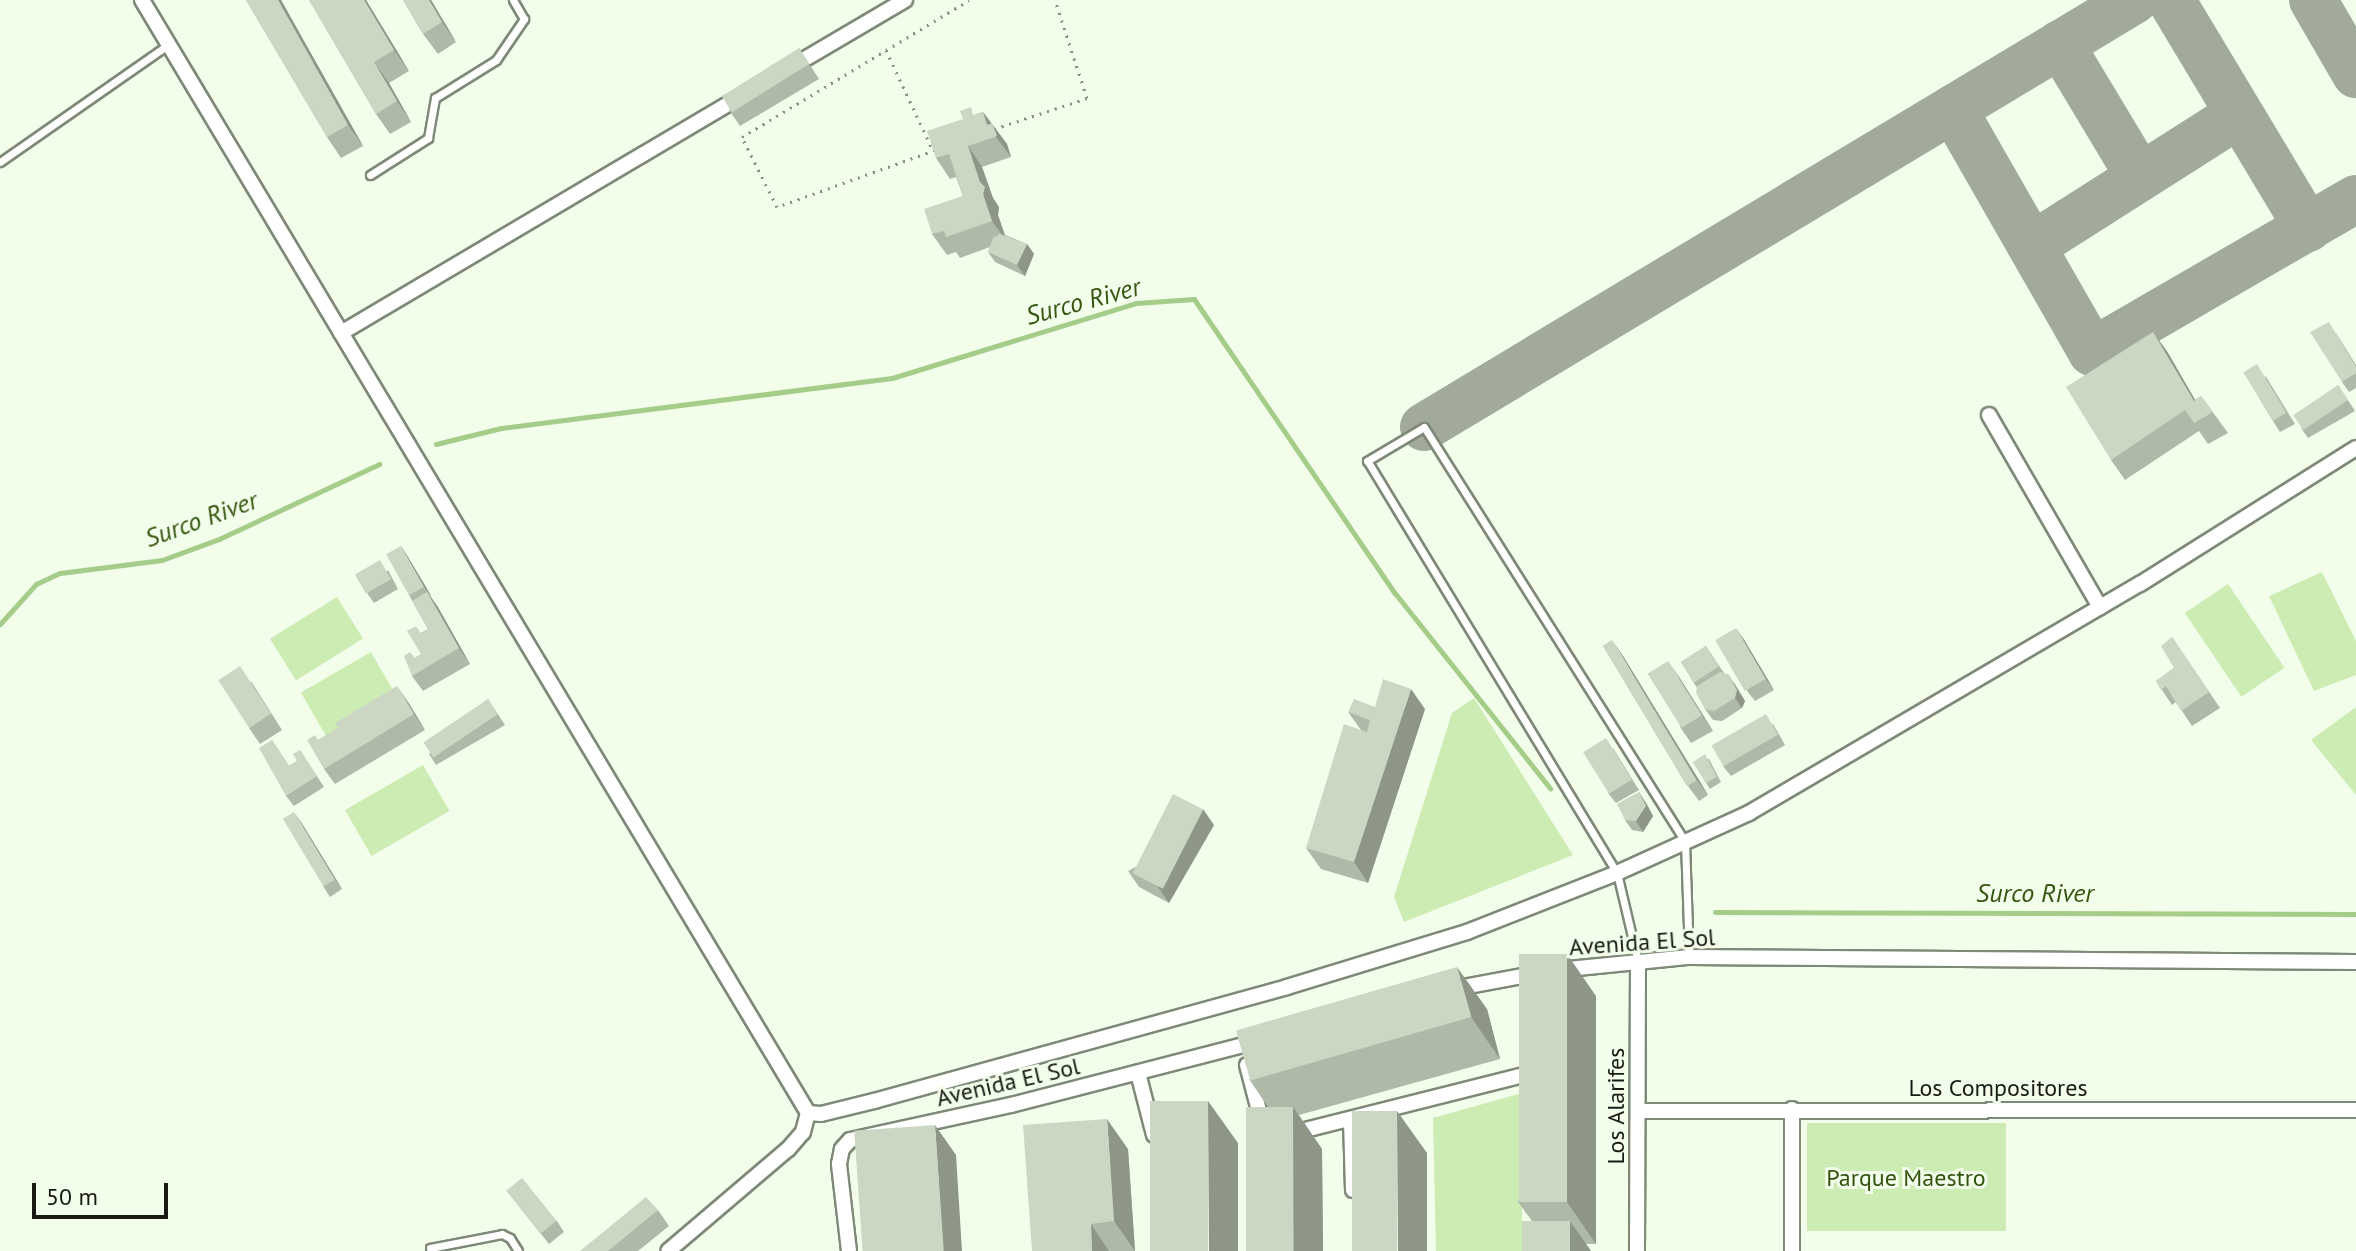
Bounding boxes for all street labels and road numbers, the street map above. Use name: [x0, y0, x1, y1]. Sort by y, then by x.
street label: Avenida El Sol: [1568, 923, 1716, 961]
street label: Los Alarifes: [1602, 1047, 1630, 1165]
street label: Avenida El Sol: [933, 1052, 1083, 1112]
street label: Los Compositores: [1908, 1074, 2088, 1102]

